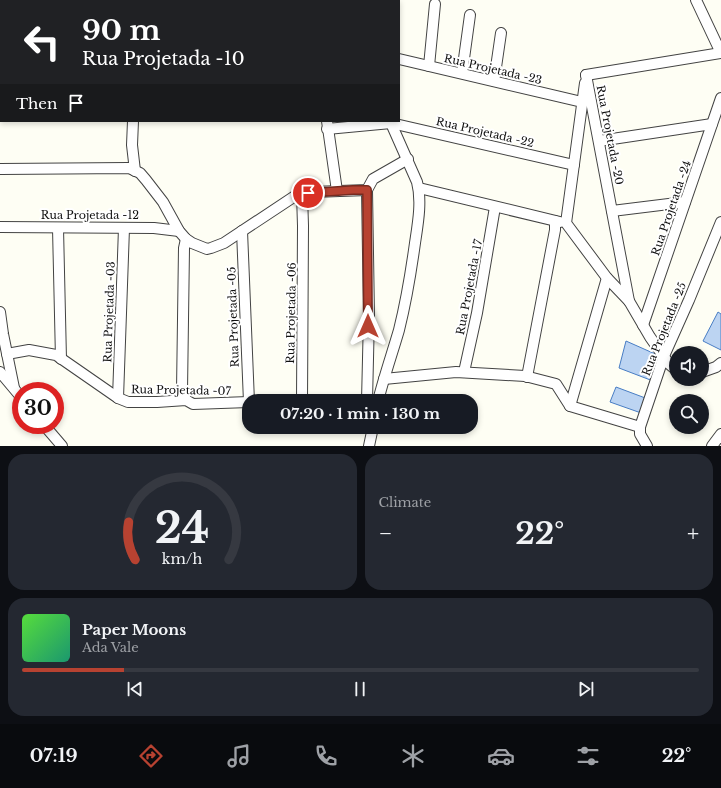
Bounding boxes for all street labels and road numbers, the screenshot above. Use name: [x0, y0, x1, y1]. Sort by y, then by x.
street label: Rua Projetada -23: [443, 51, 544, 87]
street label: Rua Projetada -20: [593, 84, 627, 186]
street label: Rua Projetada -22: [435, 114, 536, 150]
street label: Rua Projetada -24: [648, 159, 694, 257]
street label: Rua Projetada -12: [41, 208, 139, 222]
street label: Rua Projetada -17: [453, 238, 485, 336]
street label: Rua Projetada -03: [100, 261, 118, 363]
street label: Rua Projetada -06: [283, 262, 299, 364]
street label: Rua Projetada -05: [224, 266, 242, 368]
street label: Rua Projetada -25: [639, 280, 689, 378]
street label: Rua Projetada -07: [131, 382, 232, 398]

